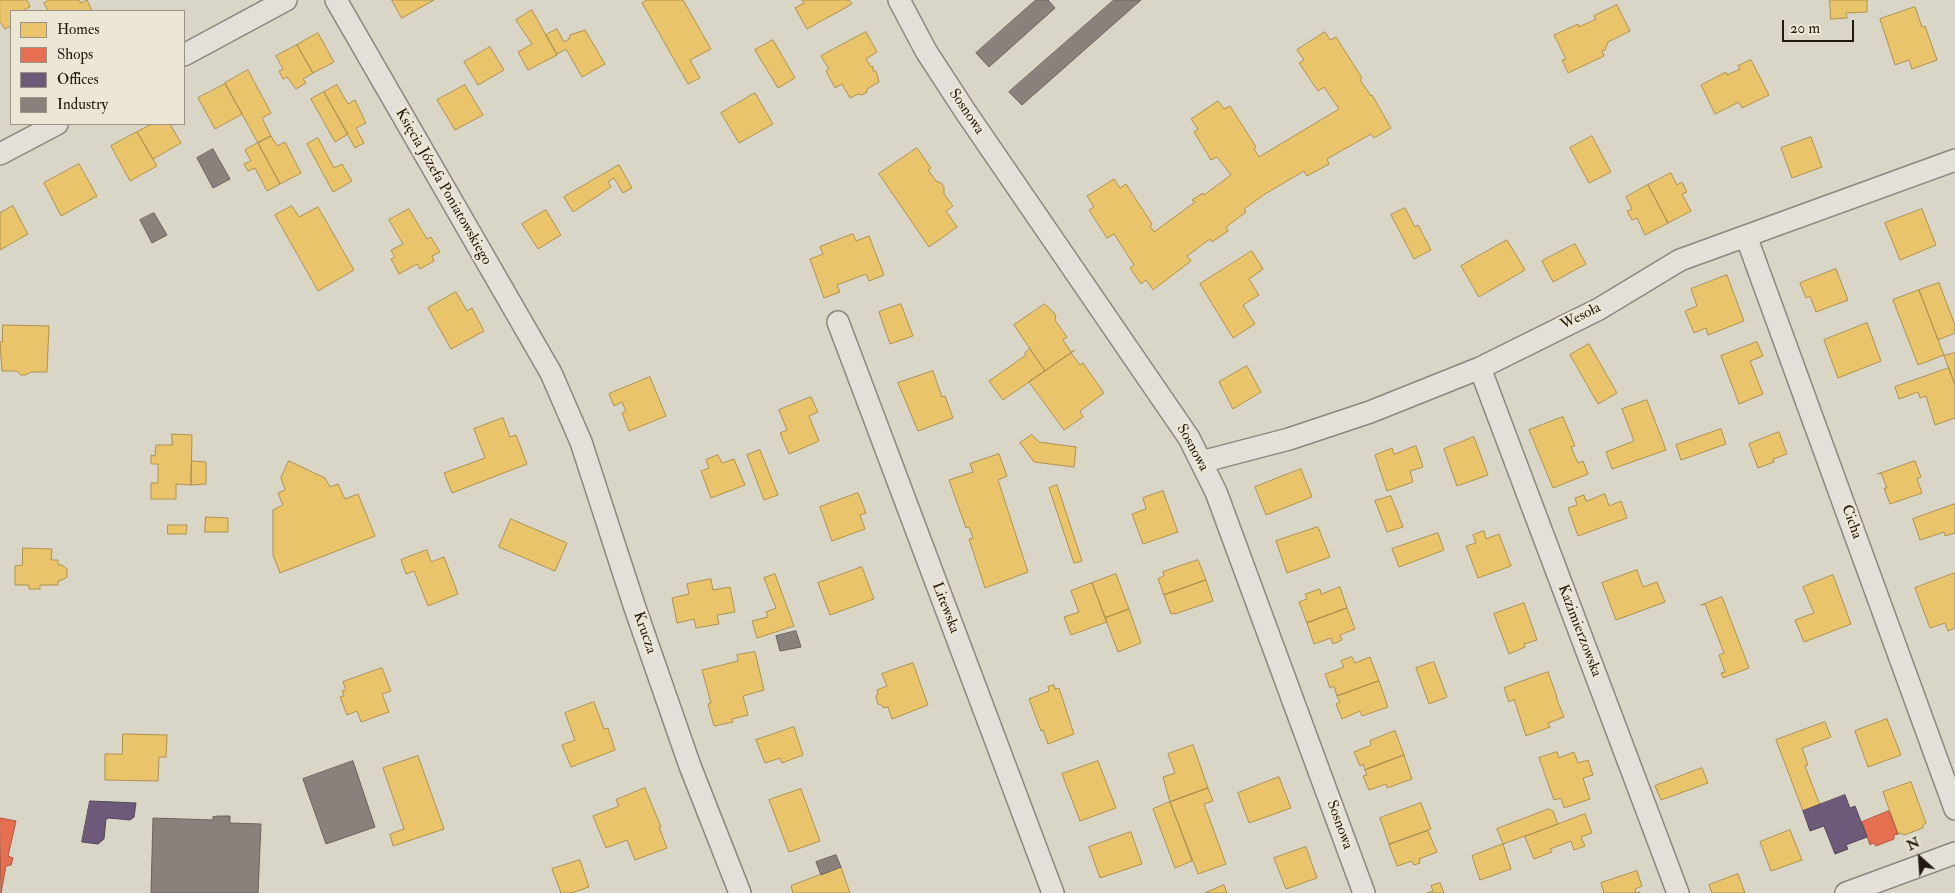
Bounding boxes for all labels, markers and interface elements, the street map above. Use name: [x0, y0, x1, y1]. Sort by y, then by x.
legend: [10, 10, 185, 125]
scale bar: [1785, 10, 1858, 42]
text: 20 m: [1790, 19, 1820, 38]
text: Homes: [57, 20, 99, 39]
text: Shops: [57, 45, 93, 64]
text: Offices: [57, 70, 99, 89]
street label: Sosnowa: [944, 86, 988, 138]
text: Industry: [57, 95, 108, 114]
street label: Księcia Józefa Poniatowskiego: [391, 106, 495, 268]
street label: Wesoła: [1558, 299, 1604, 335]
street label: Sosnowa: [1172, 421, 1212, 475]
street label: Cicha: [1837, 503, 1865, 541]
street label: Litewska: [927, 580, 963, 636]
street label: Kazimierzowska: [1553, 582, 1605, 680]
street label: Krucza: [628, 610, 660, 656]
street label: Sosnowa: [1322, 798, 1356, 852]
north arrow: [1895, 833, 1945, 883]
text: N: [1904, 834, 1923, 854]

